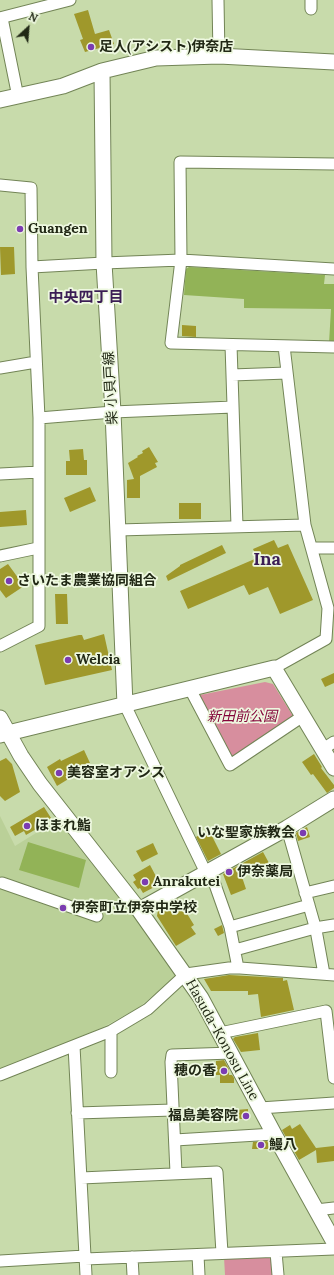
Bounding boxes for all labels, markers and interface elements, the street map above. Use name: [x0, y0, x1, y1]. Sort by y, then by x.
north arrow: [8, 8, 48, 48]
text: N: [26, 9, 40, 25]
place label: 足人(アシスト)伊奈店: [99, 39, 233, 55]
marker: 足人(アシスト)伊奈店: [86, 42, 96, 52]
place label: Guangen: [28, 221, 88, 237]
marker: Guangen: [15, 224, 25, 234]
district label: 中央四丁目: [49, 289, 123, 307]
street label: 柴 小貝戸線: [101, 351, 121, 425]
district label: Ina: [253, 549, 281, 571]
place label: さいたま農業協同組合: [17, 573, 157, 589]
marker: さいたま農業協同組合: [4, 576, 14, 586]
place label: Welcia: [76, 652, 120, 668]
marker: Welcia: [63, 655, 73, 665]
park label: 新田前公園: [207, 709, 277, 725]
place label: 美容室オアシス: [67, 765, 165, 781]
marker: 美容室オアシス: [54, 768, 64, 778]
place label: ほまれ鮨: [35, 818, 91, 834]
marker: ほまれ鮨: [22, 821, 32, 831]
place label: いな聖家族教会: [197, 825, 295, 841]
marker: いな聖家族教会: [298, 828, 308, 838]
place label: 伊奈薬局: [237, 864, 293, 880]
marker: 伊奈薬局: [224, 867, 234, 877]
place label: Anrakutei: [153, 874, 220, 890]
marker: Anrakutei: [140, 877, 150, 887]
place label: 伊奈町立伊奈中学校: [71, 900, 197, 916]
marker: 伊奈町立伊奈中学校: [58, 903, 68, 913]
street label: Hasuda-Konosu Line: [182, 976, 262, 1104]
place label: 穂の香: [174, 1063, 216, 1079]
marker: 穂の香: [219, 1066, 229, 1076]
place label: 福島美容院: [168, 1108, 238, 1124]
marker: 福島美容院: [241, 1111, 251, 1121]
place label: 鰻八: [269, 1137, 297, 1153]
marker: 鰻八: [256, 1140, 266, 1150]

